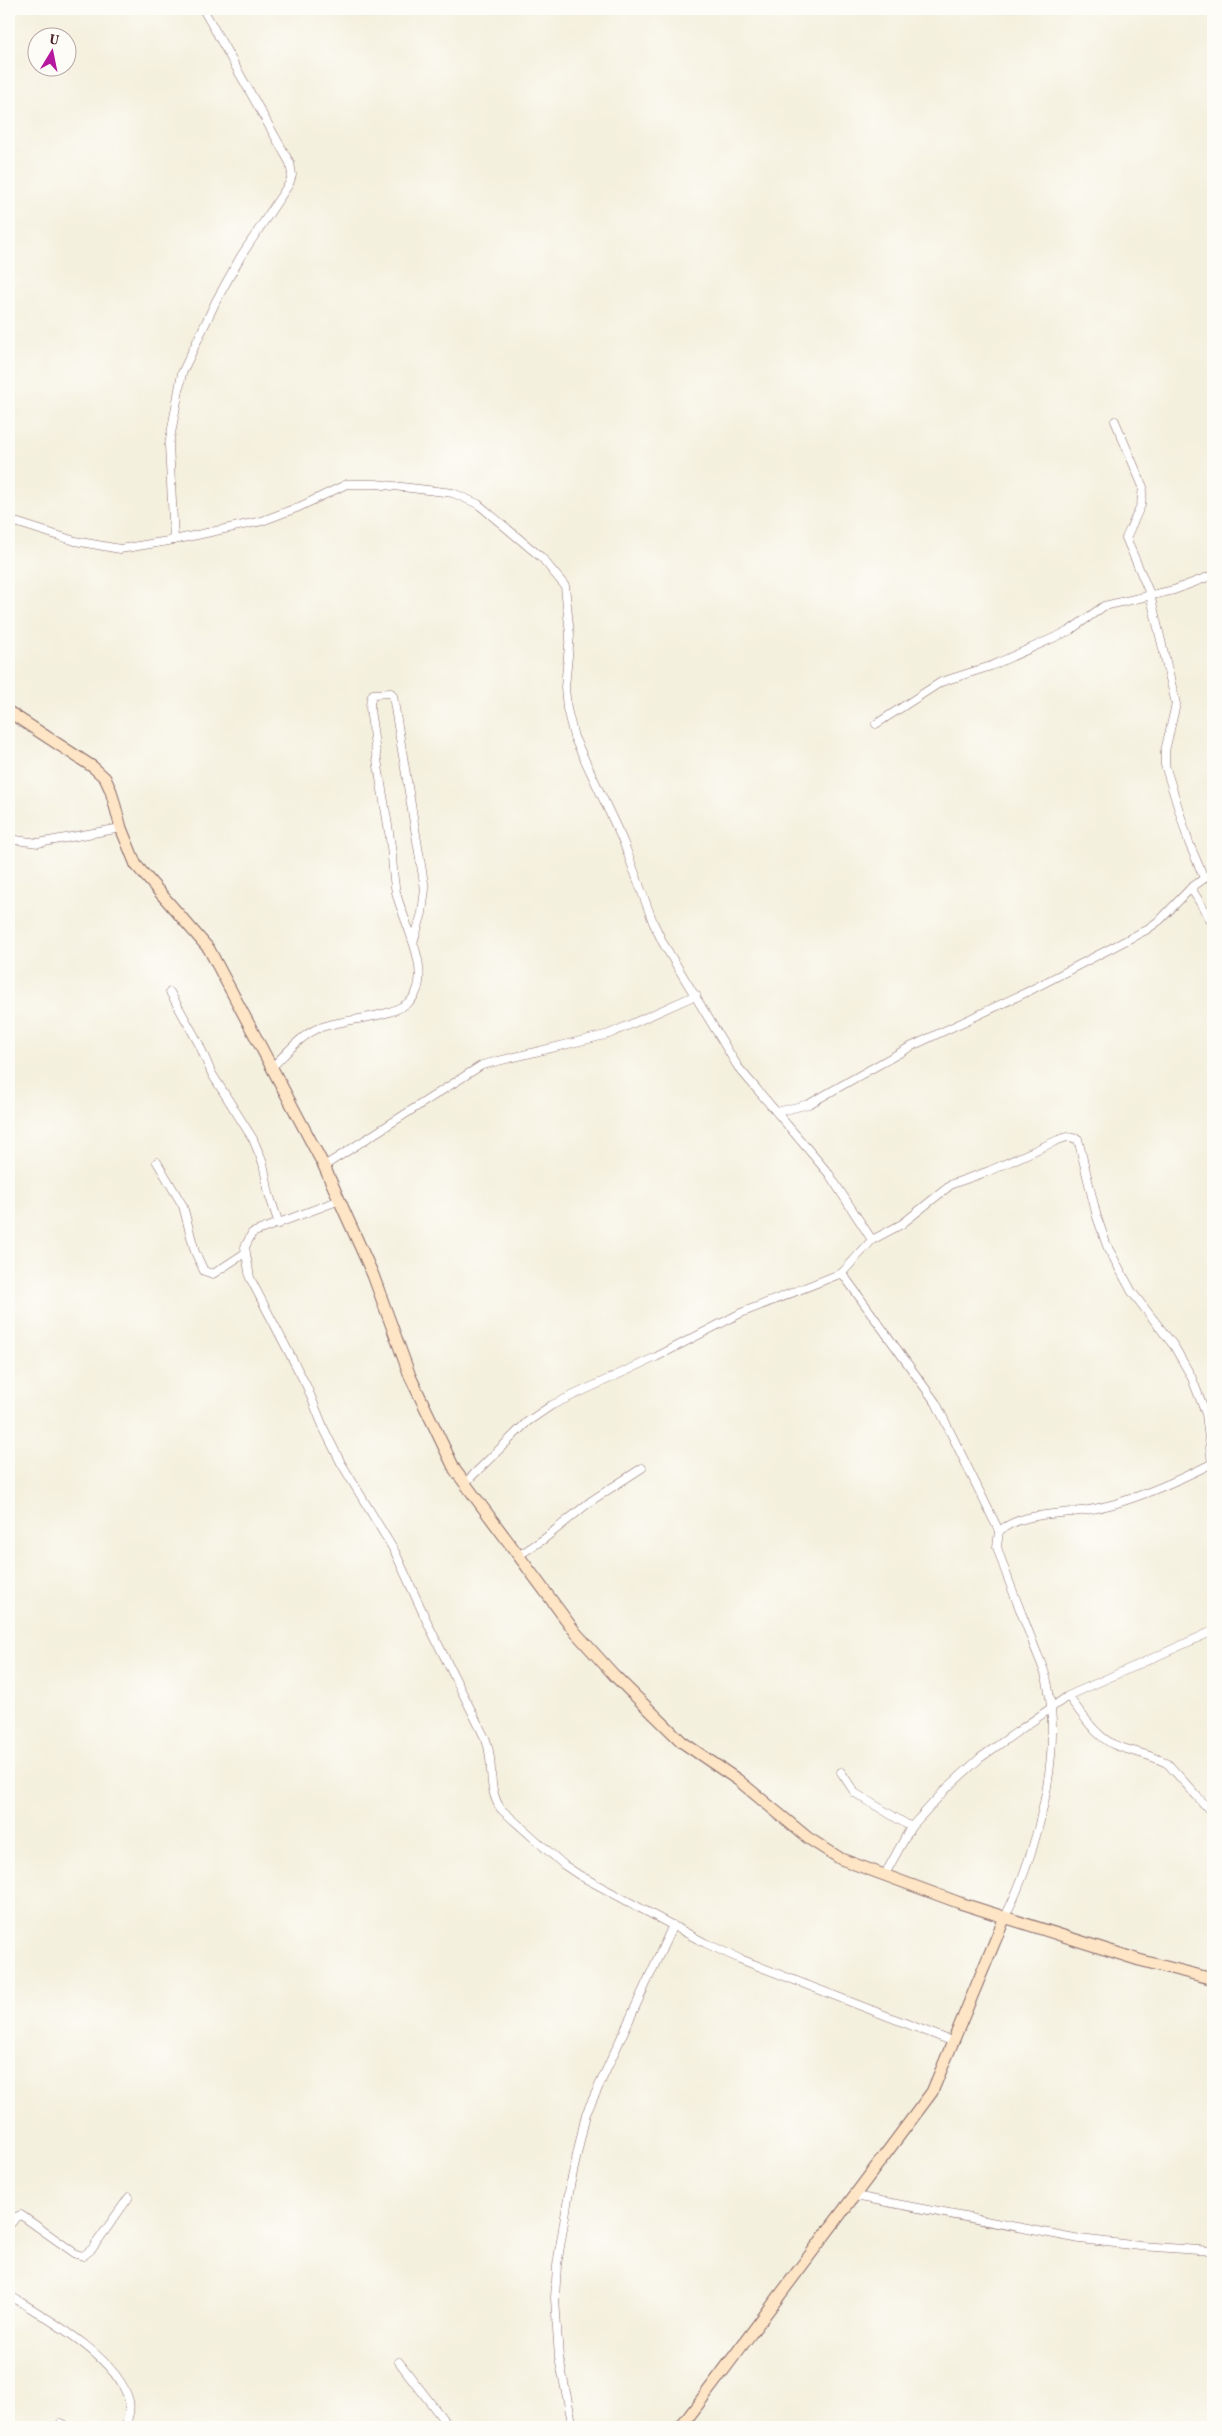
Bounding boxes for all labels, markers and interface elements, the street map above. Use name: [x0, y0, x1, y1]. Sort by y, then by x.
north arrow: [28, 28, 78, 78]
text: U: [48, 30, 61, 51]

